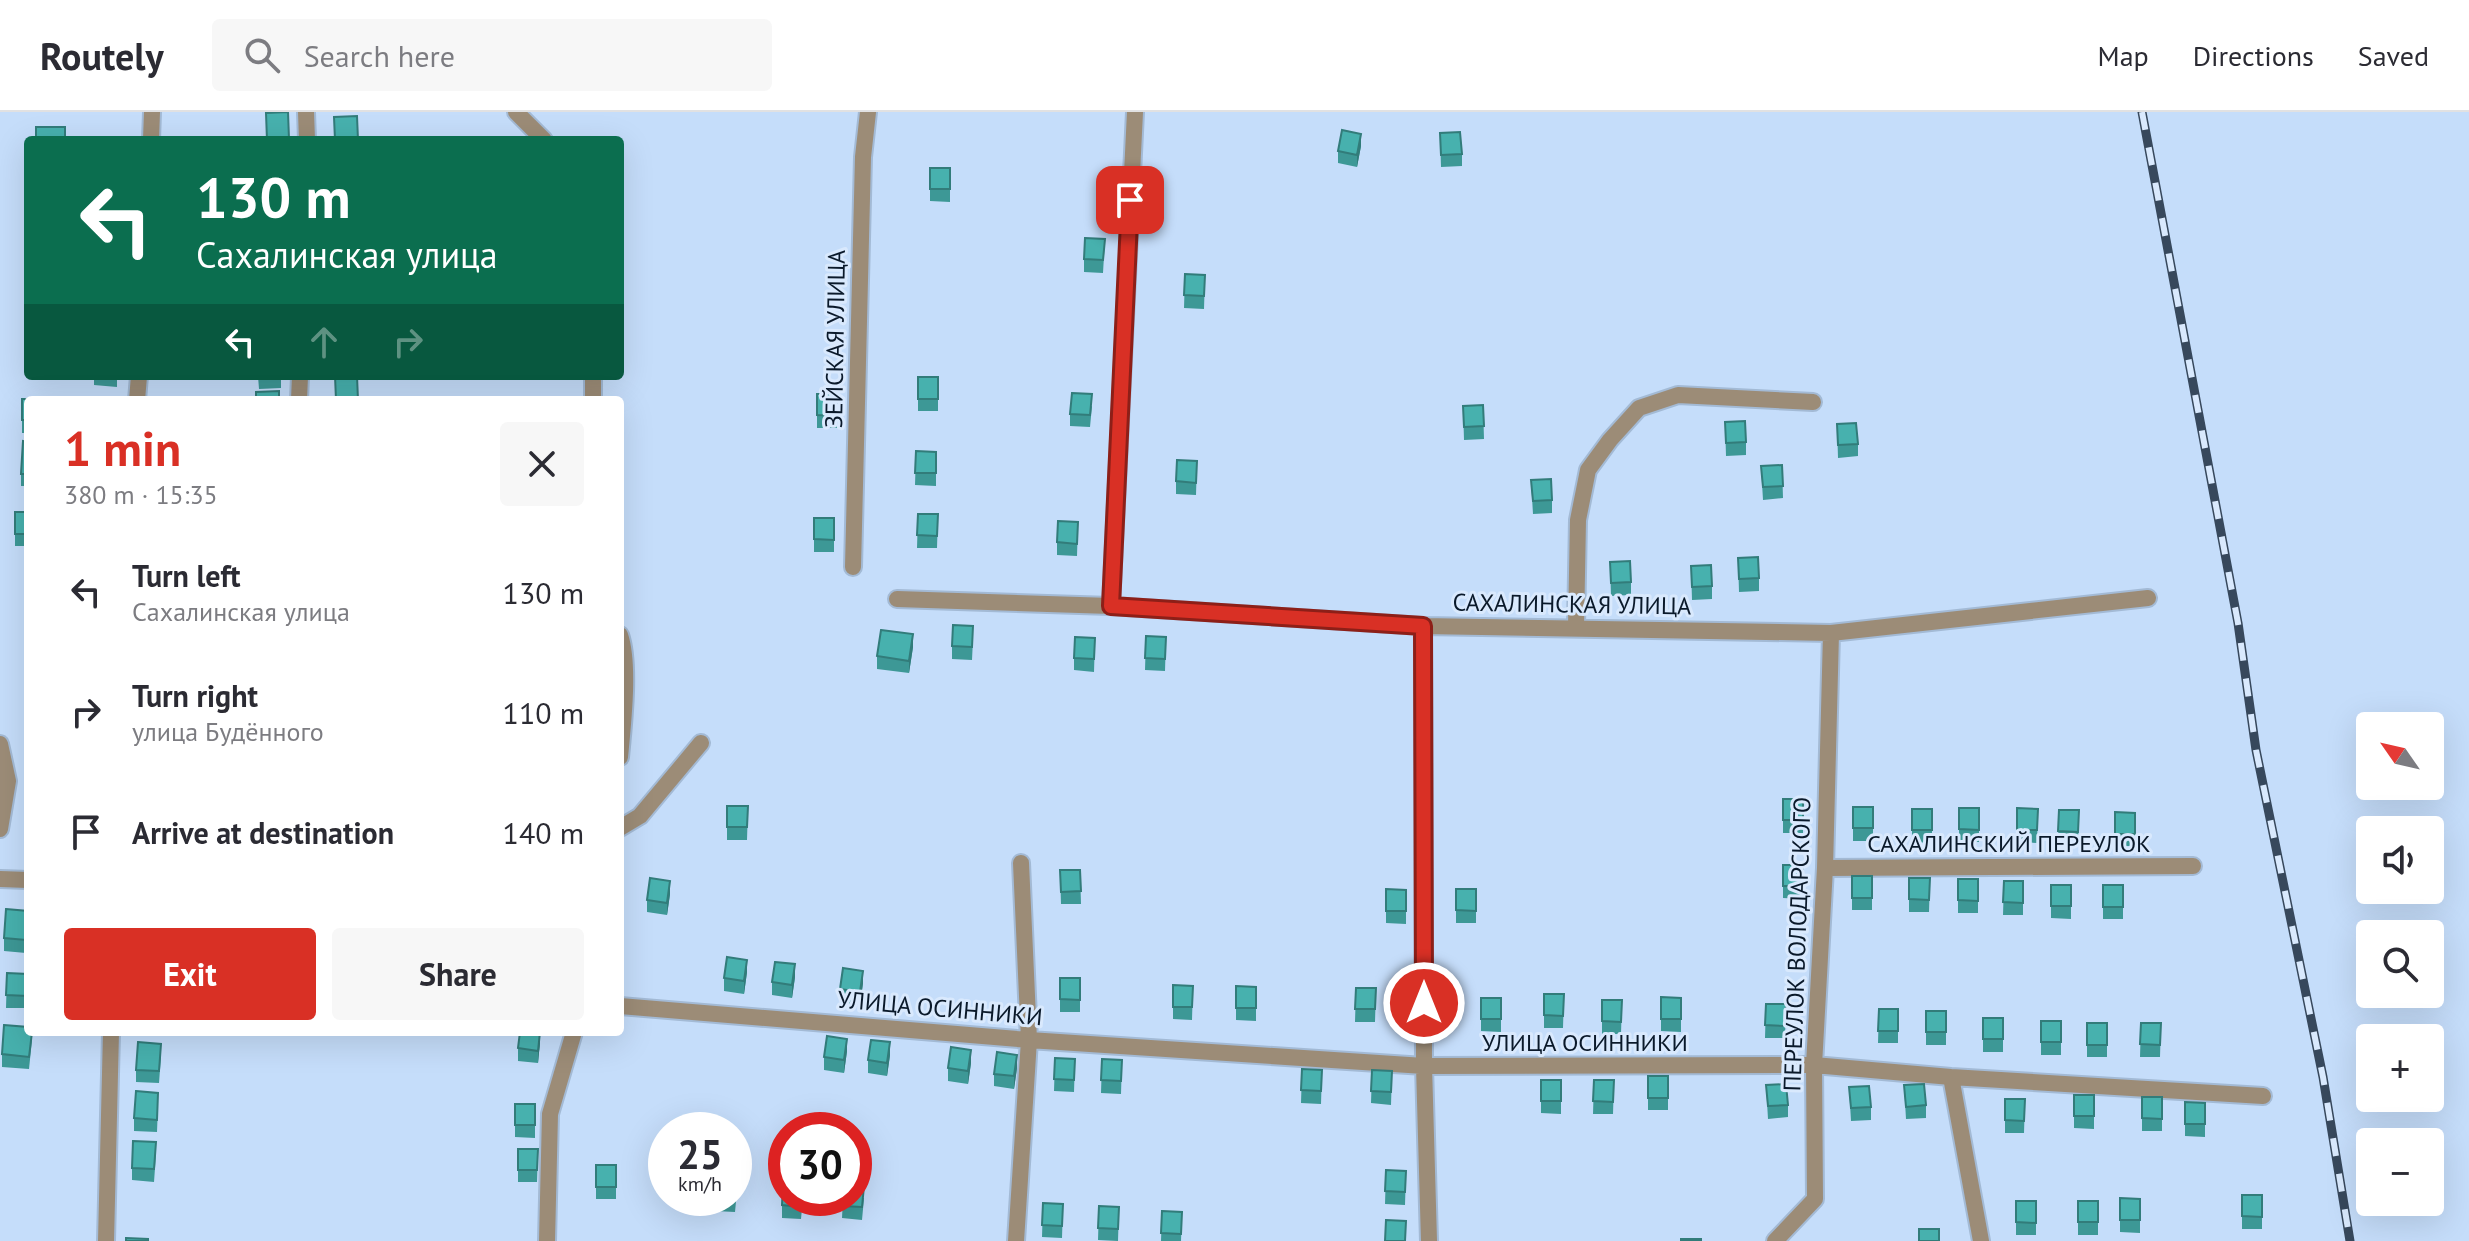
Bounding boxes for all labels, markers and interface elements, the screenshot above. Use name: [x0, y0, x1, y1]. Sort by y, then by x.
search box: [212, 19, 772, 91]
text: Routely: [40, 31, 164, 80]
icon: search: [240, 33, 284, 77]
text: Search here: [304, 36, 455, 75]
text: Map: [2098, 37, 2149, 74]
text: Directions: [2193, 37, 2314, 74]
text: Saved: [2358, 37, 2429, 74]
text: 130 m: [196, 161, 351, 233]
pin: [1096, 166, 1164, 234]
icon: left: [64, 168, 168, 272]
icon: arrive: [1108, 178, 1152, 222]
text: Сахалинская улица: [196, 231, 498, 278]
street label: ЗЕЙСКАЯ УЛИЦА: [818, 250, 852, 428]
icon: left: [218, 320, 262, 364]
icon: ahead: [302, 320, 346, 364]
icon: right: [386, 320, 430, 364]
text: 1 min: [64, 417, 181, 479]
button: close: [500, 422, 584, 506]
text: 380 m · 15:35: [64, 478, 218, 511]
text: Turn left: [132, 556, 240, 595]
icon: left: [64, 570, 108, 614]
text: 130 m: [503, 573, 584, 612]
street label: САХАЛИНСКАЯ УЛИЦА: [1452, 586, 1692, 622]
text: Сахалинская улица: [132, 595, 350, 628]
text: Turn right: [132, 676, 258, 715]
icon: right: [64, 690, 108, 734]
text: 110 m: [503, 693, 584, 732]
north arrow: [2356, 712, 2444, 800]
map controls: [2356, 712, 2444, 1216]
text: улица Будённого: [132, 715, 324, 748]
street label: ПЕРЕУЛОК ВОЛОДАРСКОГО: [1776, 796, 1818, 1092]
icon: arrive: [64, 810, 108, 854]
text: Arrive at destination: [132, 813, 394, 852]
text: 140 m: [503, 813, 584, 852]
button: sound: [2356, 816, 2444, 904]
street label: САХАЛИНСКИЙ ПЕРЕУЛОК: [1867, 828, 2151, 859]
button: search: [2356, 920, 2444, 1008]
button: Exit: [64, 928, 316, 1020]
button: Share: [332, 928, 584, 1020]
position arrow: [1382, 961, 1466, 1045]
street label: УЛИЦА ОСИННИКИ: [836, 984, 1044, 1032]
button: +: [2356, 1024, 2444, 1112]
street label: УЛИЦА ОСИННИКИ: [1482, 1027, 1688, 1058]
speed limit sign: 30: [768, 1112, 872, 1216]
text: 25: [677, 1128, 723, 1180]
button: −: [2356, 1128, 2444, 1216]
text: km/h: [678, 1171, 722, 1197]

